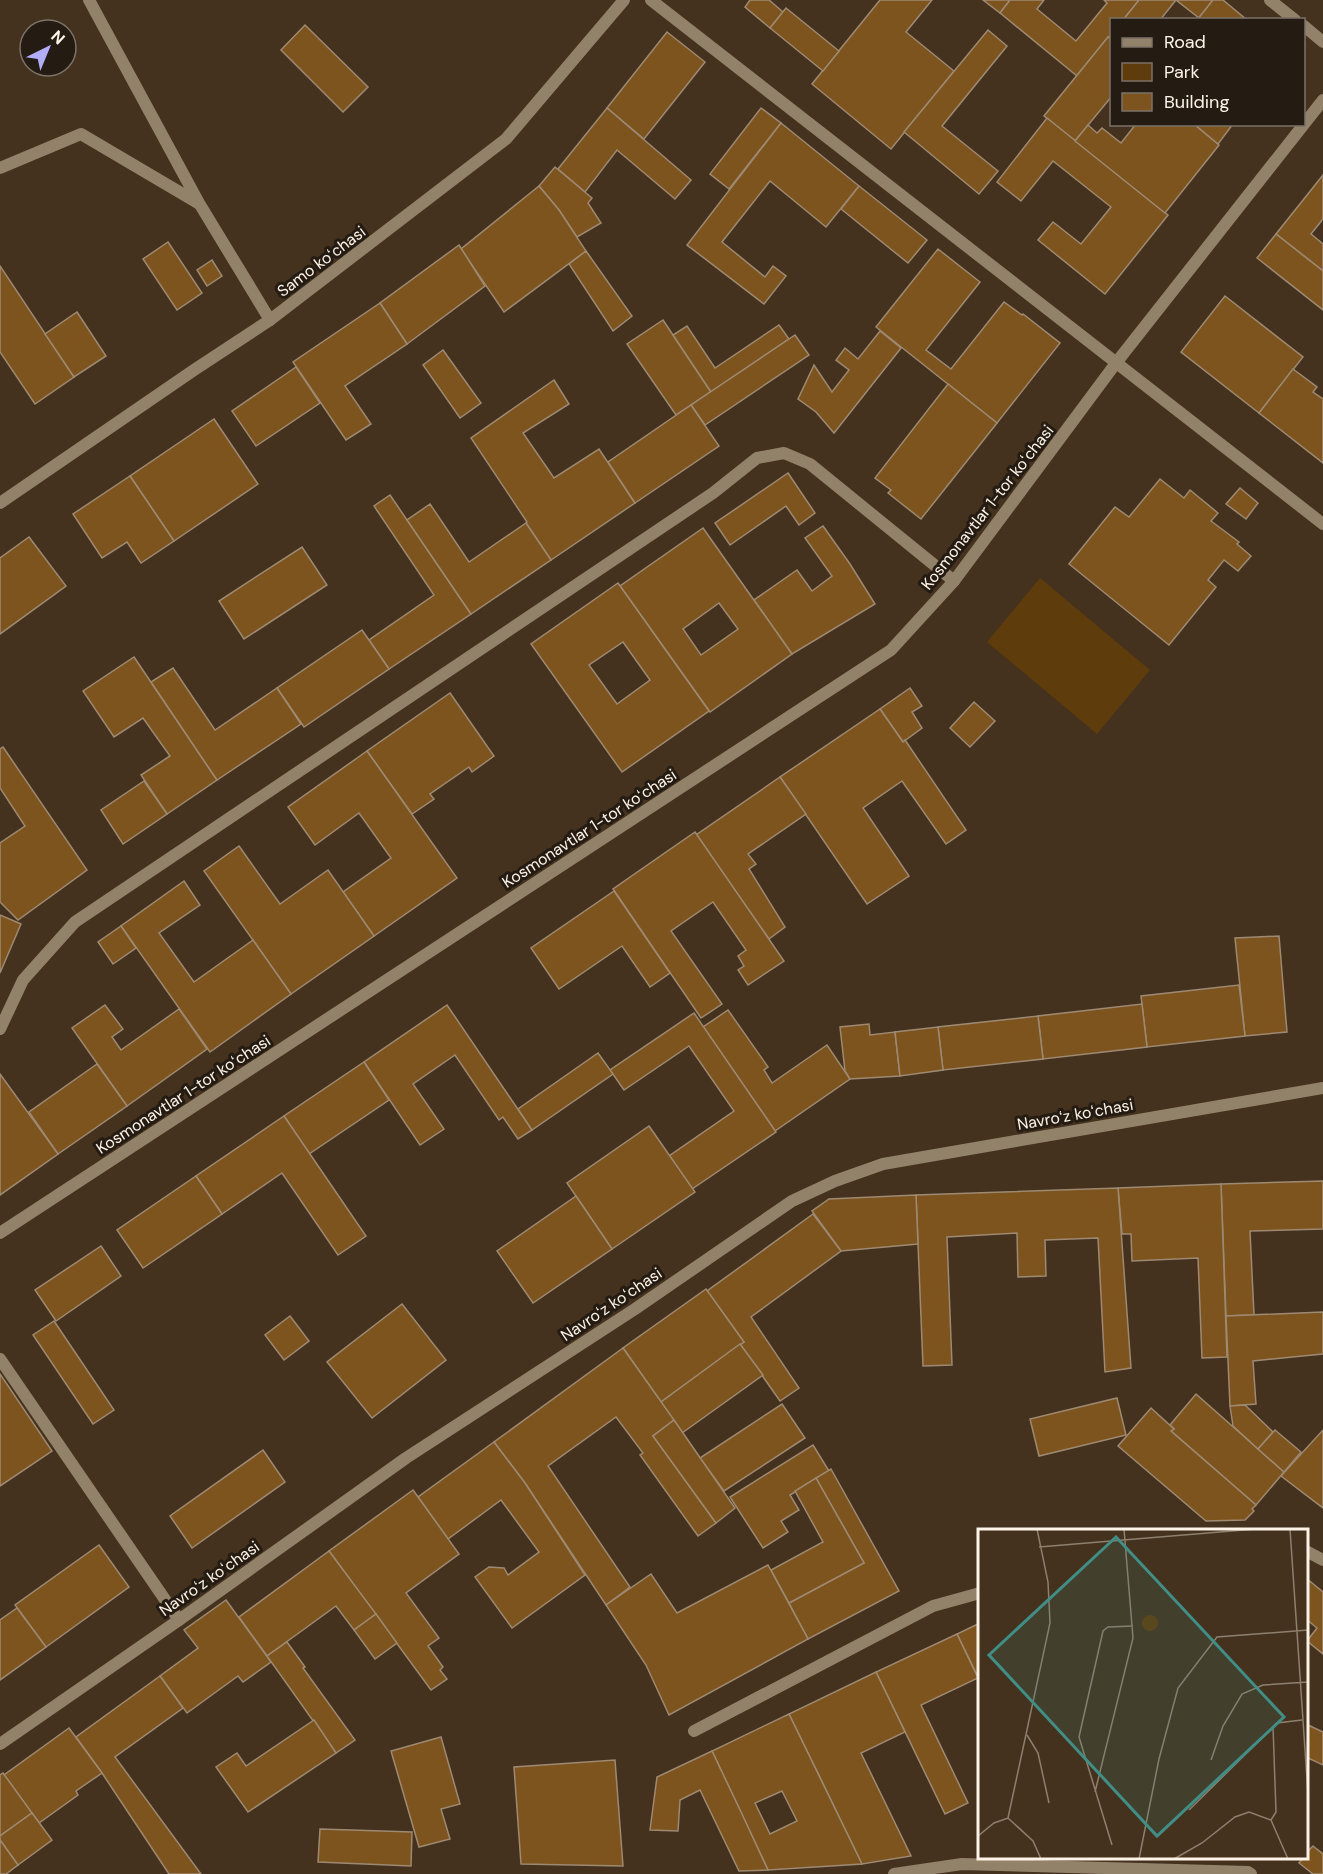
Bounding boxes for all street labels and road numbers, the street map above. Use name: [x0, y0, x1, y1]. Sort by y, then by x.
street label: Samo koʻchasi: [273, 221, 370, 302]
street label: Kosmonavtlar 1-tor koʻchasi: [916, 421, 1058, 594]
street label: Kosmonavtlar 1-tor koʻchasi: [498, 764, 680, 893]
street label: Kosmonavtlar 1-tor koʻchasi: [92, 1030, 274, 1159]
street label: Navroʻz koʻchasi: [1015, 1094, 1135, 1135]
street label: Navroʻz koʻchasi: [557, 1263, 666, 1346]
street label: Navroʻz koʻchasi: [155, 1536, 263, 1621]

